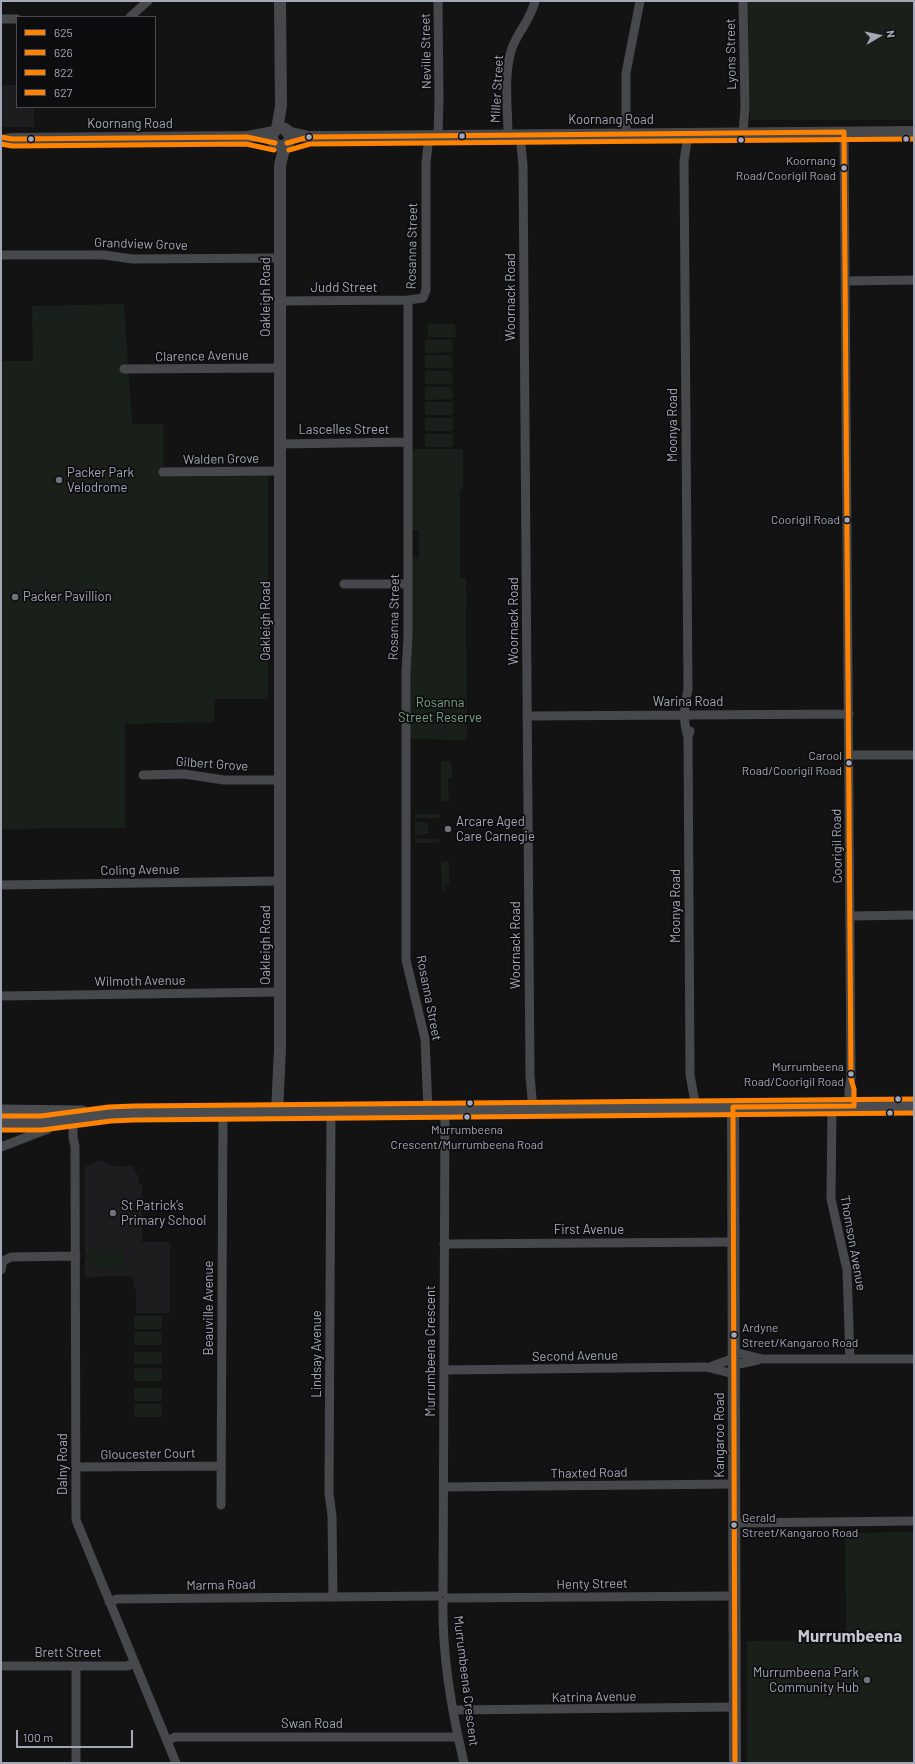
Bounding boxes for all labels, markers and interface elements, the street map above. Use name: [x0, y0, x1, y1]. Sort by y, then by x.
street label: Neville Street: [418, 13, 434, 89]
legend: [16, 16, 156, 108]
north arrow: [859, 16, 899, 56]
street label: Lyons Street: [723, 18, 739, 90]
text: 625: [54, 25, 73, 39]
text: N: [884, 29, 898, 39]
text: 626: [54, 45, 73, 59]
street label: Miller Street: [487, 54, 507, 124]
text: 822: [54, 65, 73, 79]
text: 627: [54, 85, 72, 99]
street label: Koornang Road: [568, 112, 654, 128]
street label: Koornang Road: [87, 116, 173, 132]
unlabelled marker: [457, 131, 467, 141]
unlabelled marker: [304, 132, 314, 142]
unlabelled marker: [26, 134, 36, 144]
unlabelled marker: [901, 134, 911, 144]
unlabelled marker: [736, 135, 746, 145]
place label: Koornang Road/Coorigil Road: [736, 154, 836, 182]
marker: Koornang Road/Coorigil Road: [839, 163, 849, 173]
street label: Rosanna Street: [403, 203, 421, 289]
street label: Grandview Grove: [94, 235, 188, 253]
street label: Woornack Road: [503, 253, 519, 341]
street label: Oakleigh Road: [258, 257, 274, 337]
street label: Judd Street: [311, 280, 377, 296]
street label: Clarence Avenue: [155, 347, 249, 365]
street label: Moonya Road: [665, 388, 681, 462]
street label: Lascelles Street: [298, 422, 390, 438]
street label: Walden Grove: [183, 451, 259, 467]
place label: Packer Park Velodrome: [67, 465, 134, 496]
marker: Packer Park Velodrome: [54, 475, 64, 485]
place label: Coorigil Road: [771, 513, 840, 527]
marker: Coorigil Road: [842, 515, 852, 525]
street label: Rosanna Street: [385, 574, 403, 660]
street label: Woornack Road: [506, 577, 522, 665]
street label: Oakleigh Road: [258, 581, 274, 661]
place label: Packer Pavillion: [23, 589, 112, 605]
marker: Packer Pavillion: [10, 592, 20, 602]
street label: Warina Road: [653, 694, 723, 710]
park label: Rosanna Street Reserve: [398, 695, 482, 726]
place label: Carool Road/Coorigil Road: [742, 749, 842, 777]
street label: Gilbert Grove: [175, 754, 249, 774]
marker: Carool Road/Coorigil Road: [844, 758, 854, 768]
street label: Coorigil Road: [829, 809, 845, 883]
place label: Arcare Aged Care Carnegie: [456, 814, 535, 845]
marker: Arcare Aged Care Carnegie: [443, 824, 453, 834]
street label: Coling Avenue: [100, 862, 180, 878]
street label: Moonya Road: [668, 869, 684, 943]
street label: Woornack Road: [508, 901, 524, 989]
street label: Oakleigh Road: [258, 905, 274, 985]
street label: Rosanna Street: [413, 954, 445, 1042]
street label: Wilmoth Avenue: [94, 972, 186, 990]
place label: Murrumbeena Road/Coorigil Road: [744, 1060, 844, 1088]
marker: Murrumbeena Road/Coorigil Road: [846, 1069, 856, 1079]
unlabelled marker: [893, 1094, 903, 1104]
unlabelled marker: [465, 1098, 475, 1108]
unlabelled marker: [885, 1108, 895, 1118]
marker: Murrumbeena Crescent/Murrumbeena Road: [462, 1112, 472, 1122]
place label: Murrumbeena Crescent/Murrumbeena Road: [391, 1123, 543, 1151]
street label: Thomson Avenue: [837, 1194, 869, 1292]
place label: St Patrick's Primary School: [121, 1198, 206, 1229]
marker: St Patrick's Primary School: [108, 1208, 118, 1218]
street label: First Avenue: [554, 1222, 624, 1238]
street label: Beauville Avenue: [201, 1261, 217, 1355]
street label: Murrumbeena Crescent: [423, 1285, 439, 1417]
street label: Lindsay Avenue: [309, 1310, 325, 1398]
place label: Ardyne Street/Kangaroo Road: [742, 1321, 858, 1349]
marker: Ardyne Street/Kangaroo Road: [729, 1330, 739, 1340]
street label: Second Avenue: [532, 1347, 618, 1365]
street label: Kangaroo Road: [712, 1392, 728, 1478]
street label: Dalny Road: [55, 1433, 71, 1495]
street label: Gloucester Court: [100, 1445, 196, 1463]
street label: Thaxted Road: [550, 1465, 628, 1481]
place label: Gerald Street/Kangaroo Road: [742, 1511, 858, 1539]
marker: Gerald Street/Kangaroo Road: [729, 1520, 739, 1530]
street label: Henty Street: [556, 1576, 628, 1592]
street label: Marma Road: [186, 1577, 256, 1593]
street label: Murrumbeena Crescent: [450, 1615, 482, 1747]
district label: Murrumbeena: [798, 1626, 902, 1646]
street label: Brett Street: [34, 1645, 102, 1661]
place label: Murrumbeena Park Community Hub: [753, 1665, 859, 1696]
marker: Murrumbeena Park Community Hub: [862, 1675, 872, 1685]
street label: Katrina Avenue: [551, 1688, 637, 1706]
street label: Swan Road: [281, 1716, 343, 1732]
scale bar: [18, 1722, 135, 1748]
text: 100 m: [23, 1730, 53, 1744]

